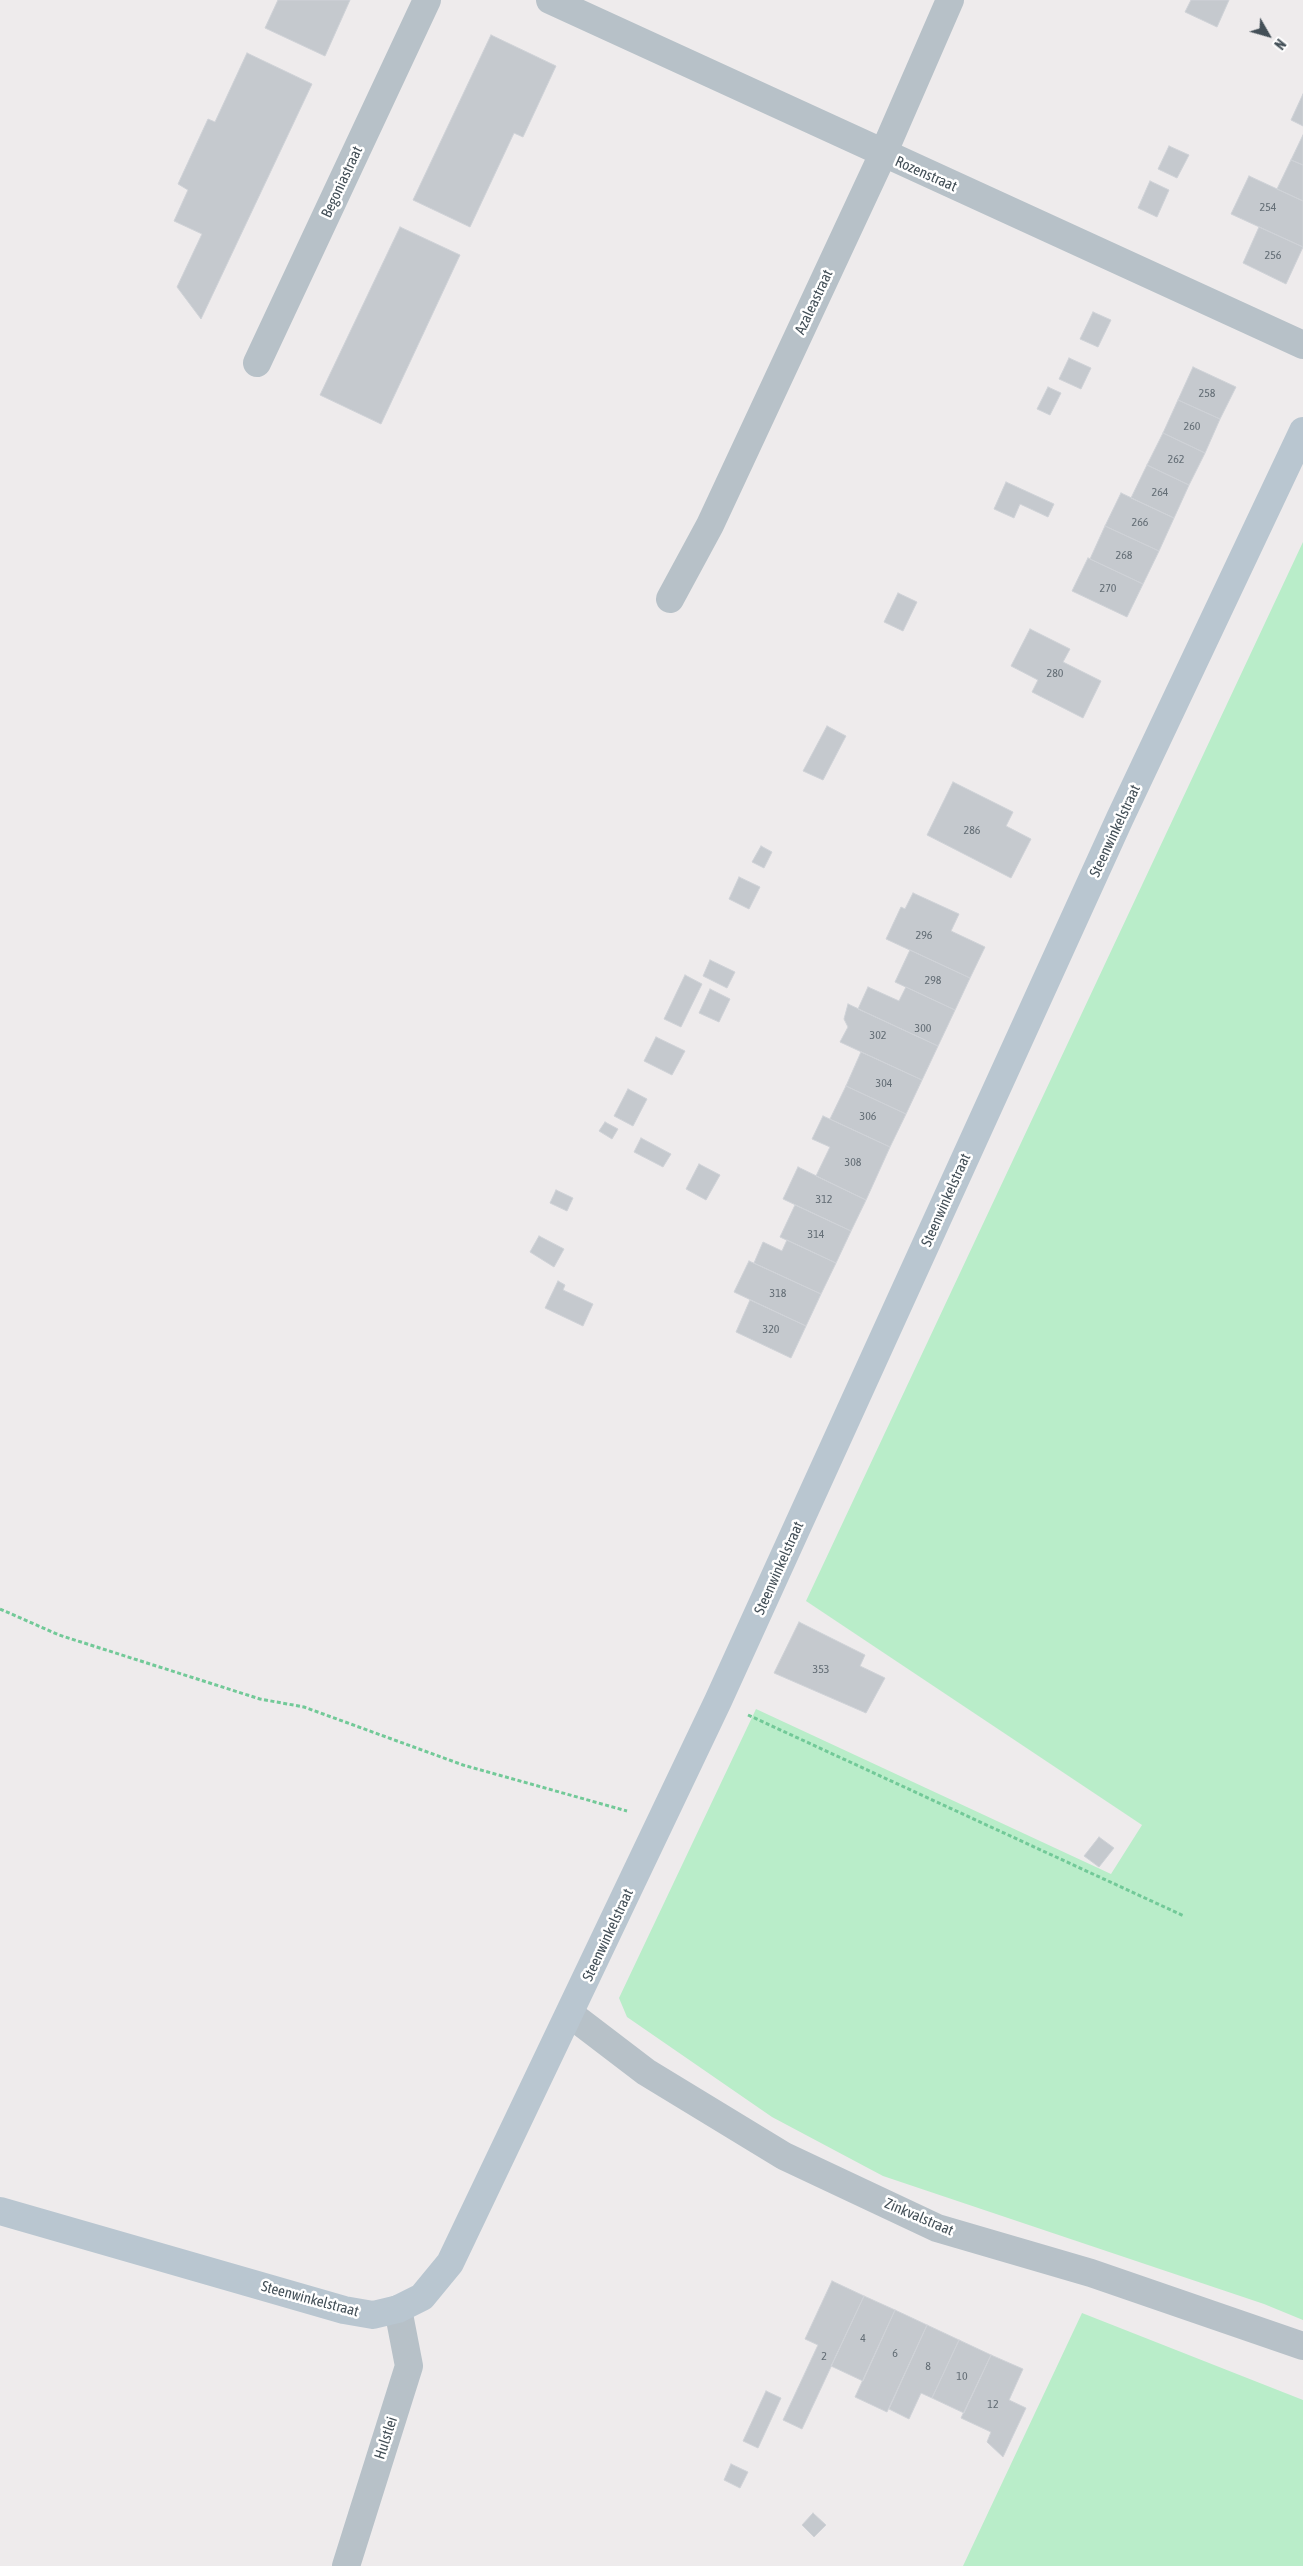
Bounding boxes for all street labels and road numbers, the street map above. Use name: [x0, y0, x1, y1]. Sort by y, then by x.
street label: Begoniastraat: [318, 143, 366, 221]
street label: Rozenstraat: [892, 152, 960, 196]
street label: Azaleastraat: [791, 267, 837, 337]
street label: Steenwinkelstraat: [1086, 782, 1144, 880]
street label: Steenwinkelstraat: [917, 1151, 975, 1249]
street label: Steenwinkelstraat: [750, 1519, 808, 1617]
street label: Steenwinkelstraat: [579, 1886, 637, 1984]
street label: Zinkvalstraat: [882, 2194, 956, 2240]
street label: Steenwinkelstraat: [259, 2277, 361, 2321]
street label: Hulstlei: [371, 2414, 401, 2462]

